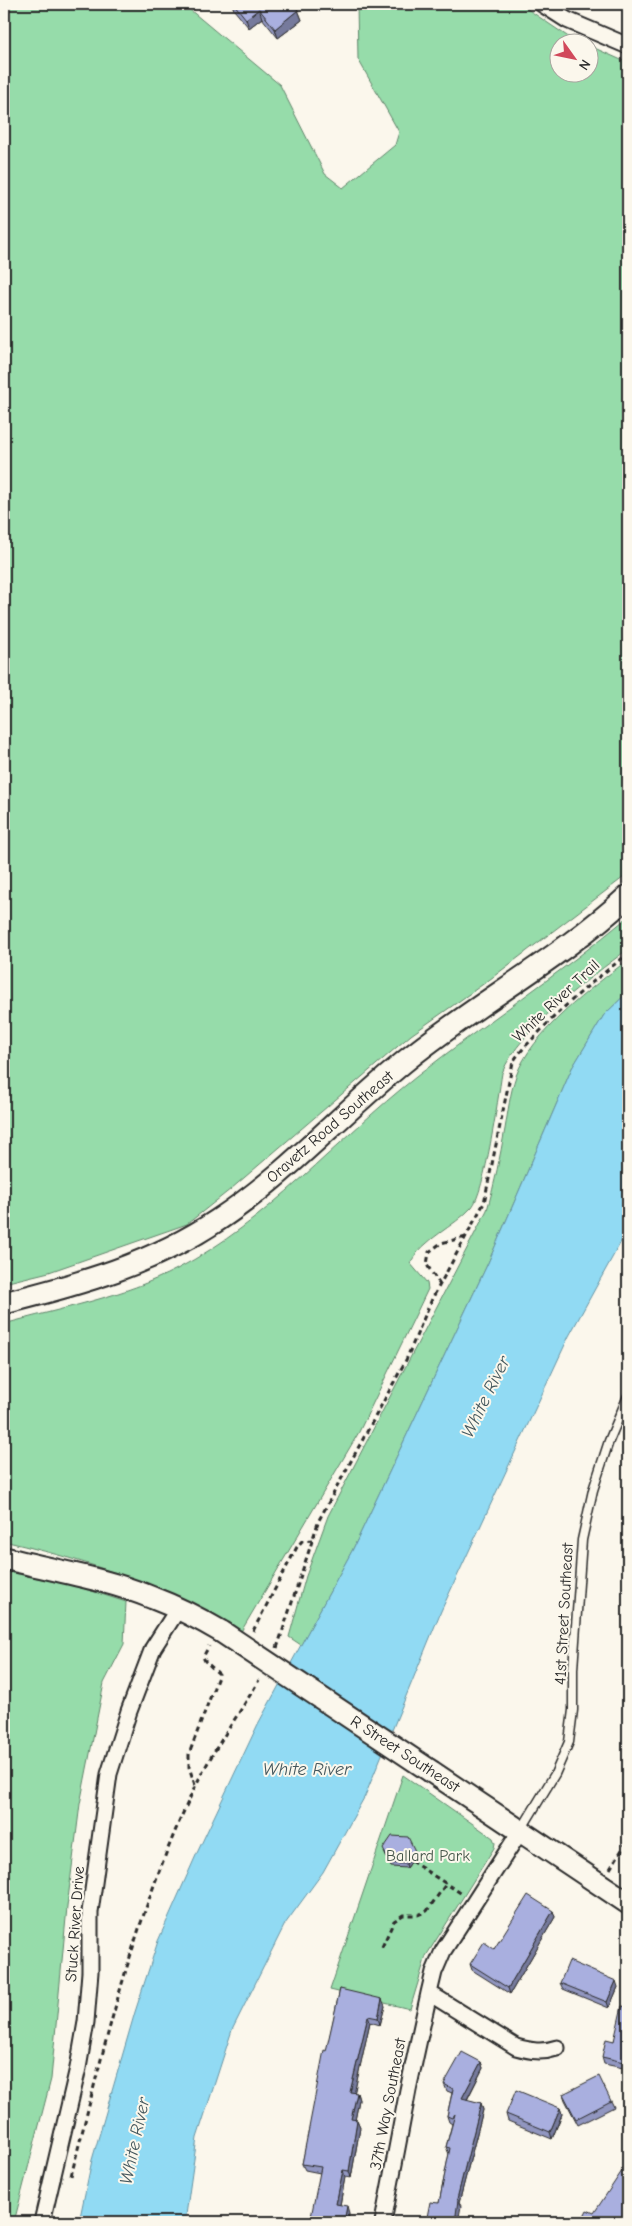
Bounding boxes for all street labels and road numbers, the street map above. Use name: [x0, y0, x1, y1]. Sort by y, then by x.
street label: White River Trail: [509, 956, 603, 1046]
street label: Oravetz Road Southeast: [263, 1067, 397, 1187]
street label: 41st Street Southeast: [551, 1542, 577, 1685]
street label: R Street Southeast: [347, 1712, 463, 1796]
street label: Stuck River Drive: [62, 1865, 88, 1983]
street label: 37th Way Southeast: [366, 2036, 410, 2171]

